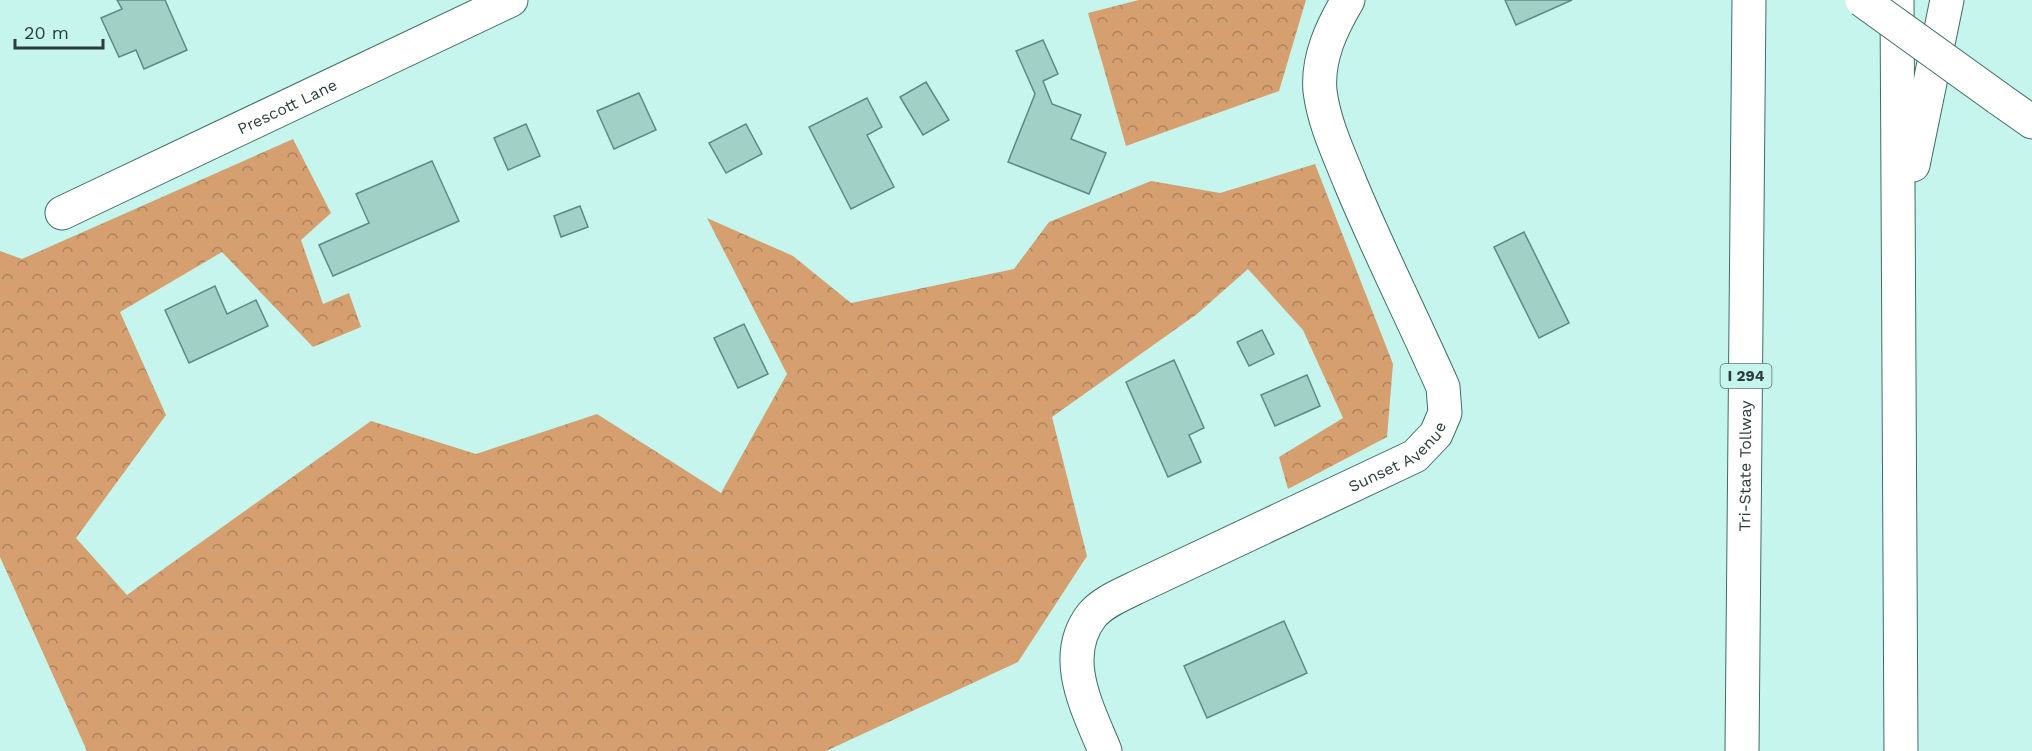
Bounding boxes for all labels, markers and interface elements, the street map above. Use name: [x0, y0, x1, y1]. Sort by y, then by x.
scale bar: [15, 12, 104, 50]
text: 20 m: [24, 22, 69, 43]
street label: Prescott Lane: [234, 75, 340, 138]
road number: I 294: [1720, 364, 1772, 388]
street label: Tri-State Tollway: [1735, 400, 1755, 532]
street label: Sunset Avenue: [1345, 419, 1450, 496]

